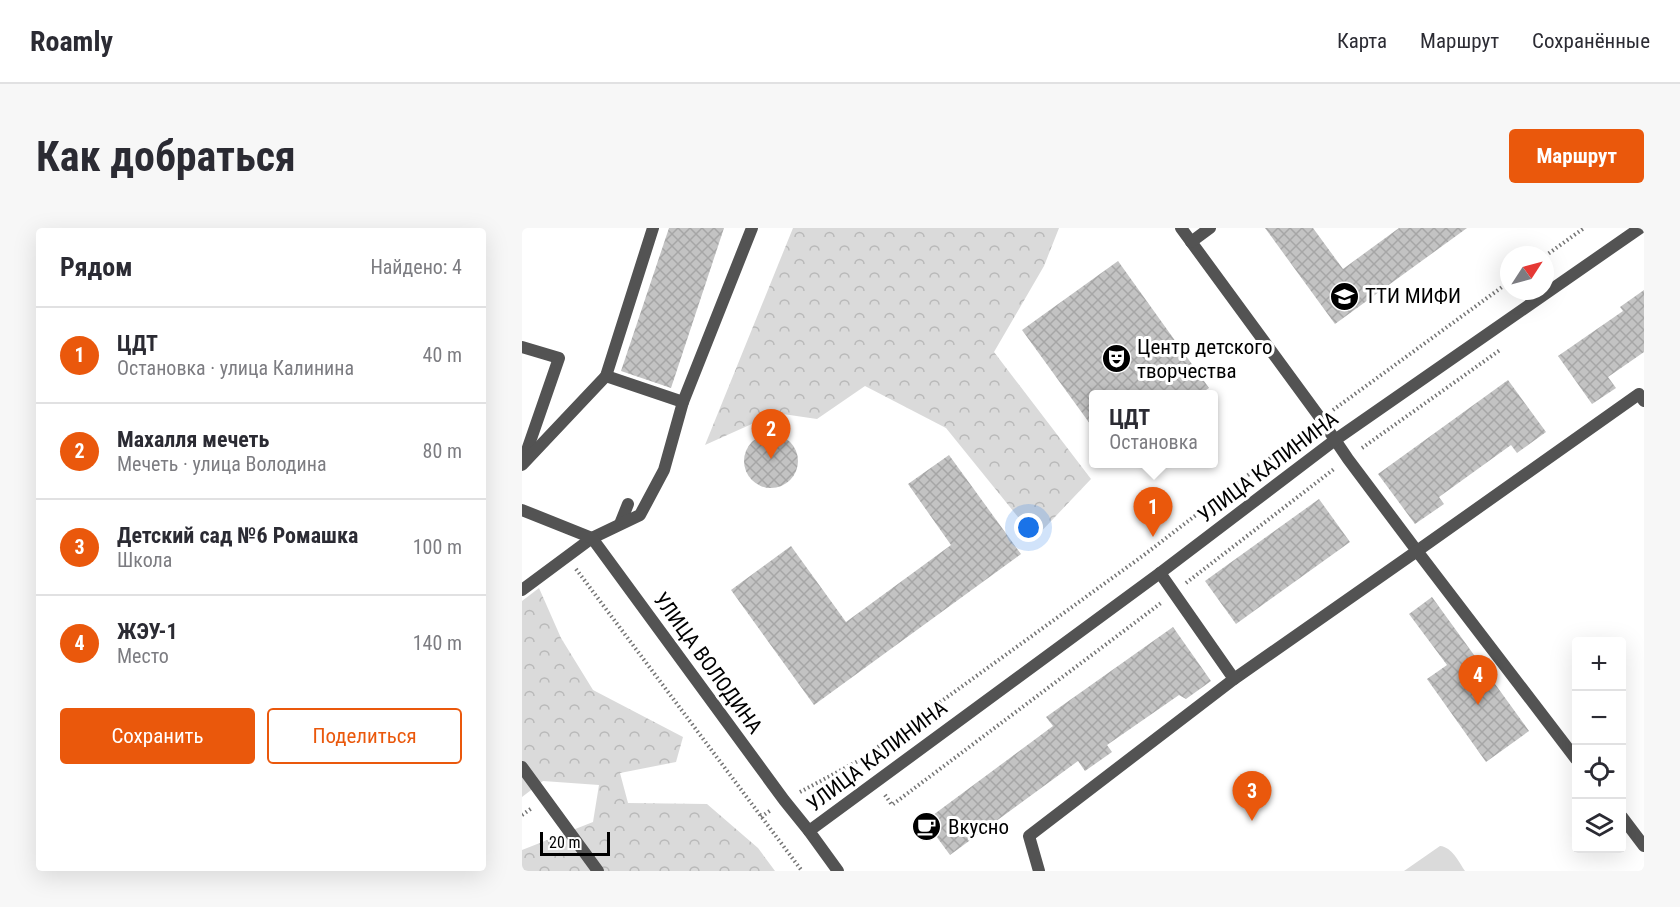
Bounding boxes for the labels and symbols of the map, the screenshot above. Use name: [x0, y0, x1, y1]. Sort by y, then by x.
north arrow: [1500, 246, 1554, 300]
school or university icon: ТТИ МИФИ: [1328, 280, 1360, 312]
place label: ТТИ МИФИ: [1365, 284, 1461, 308]
place label: Центр детского творчества: [1137, 335, 1272, 383]
theatre icon: Центр детского творчества: [1100, 343, 1132, 375]
street label: УЛИЦА КАЛИНИНА: [1193, 407, 1343, 527]
pin: 2: [752, 410, 790, 459]
pin: 1: [1134, 488, 1172, 537]
your location: [1014, 513, 1043, 542]
street label: УЛИЦА ВОЛОДИНА: [649, 588, 767, 738]
pin: 4: [1458, 656, 1498, 705]
street label: УЛИЦА КАЛИНИНА: [802, 696, 952, 816]
pin: 3: [1232, 772, 1272, 821]
cafe icon: Вкусно: [911, 811, 943, 843]
place label: Вкусно: [948, 815, 1009, 839]
scale bar: [540, 829, 610, 856]

